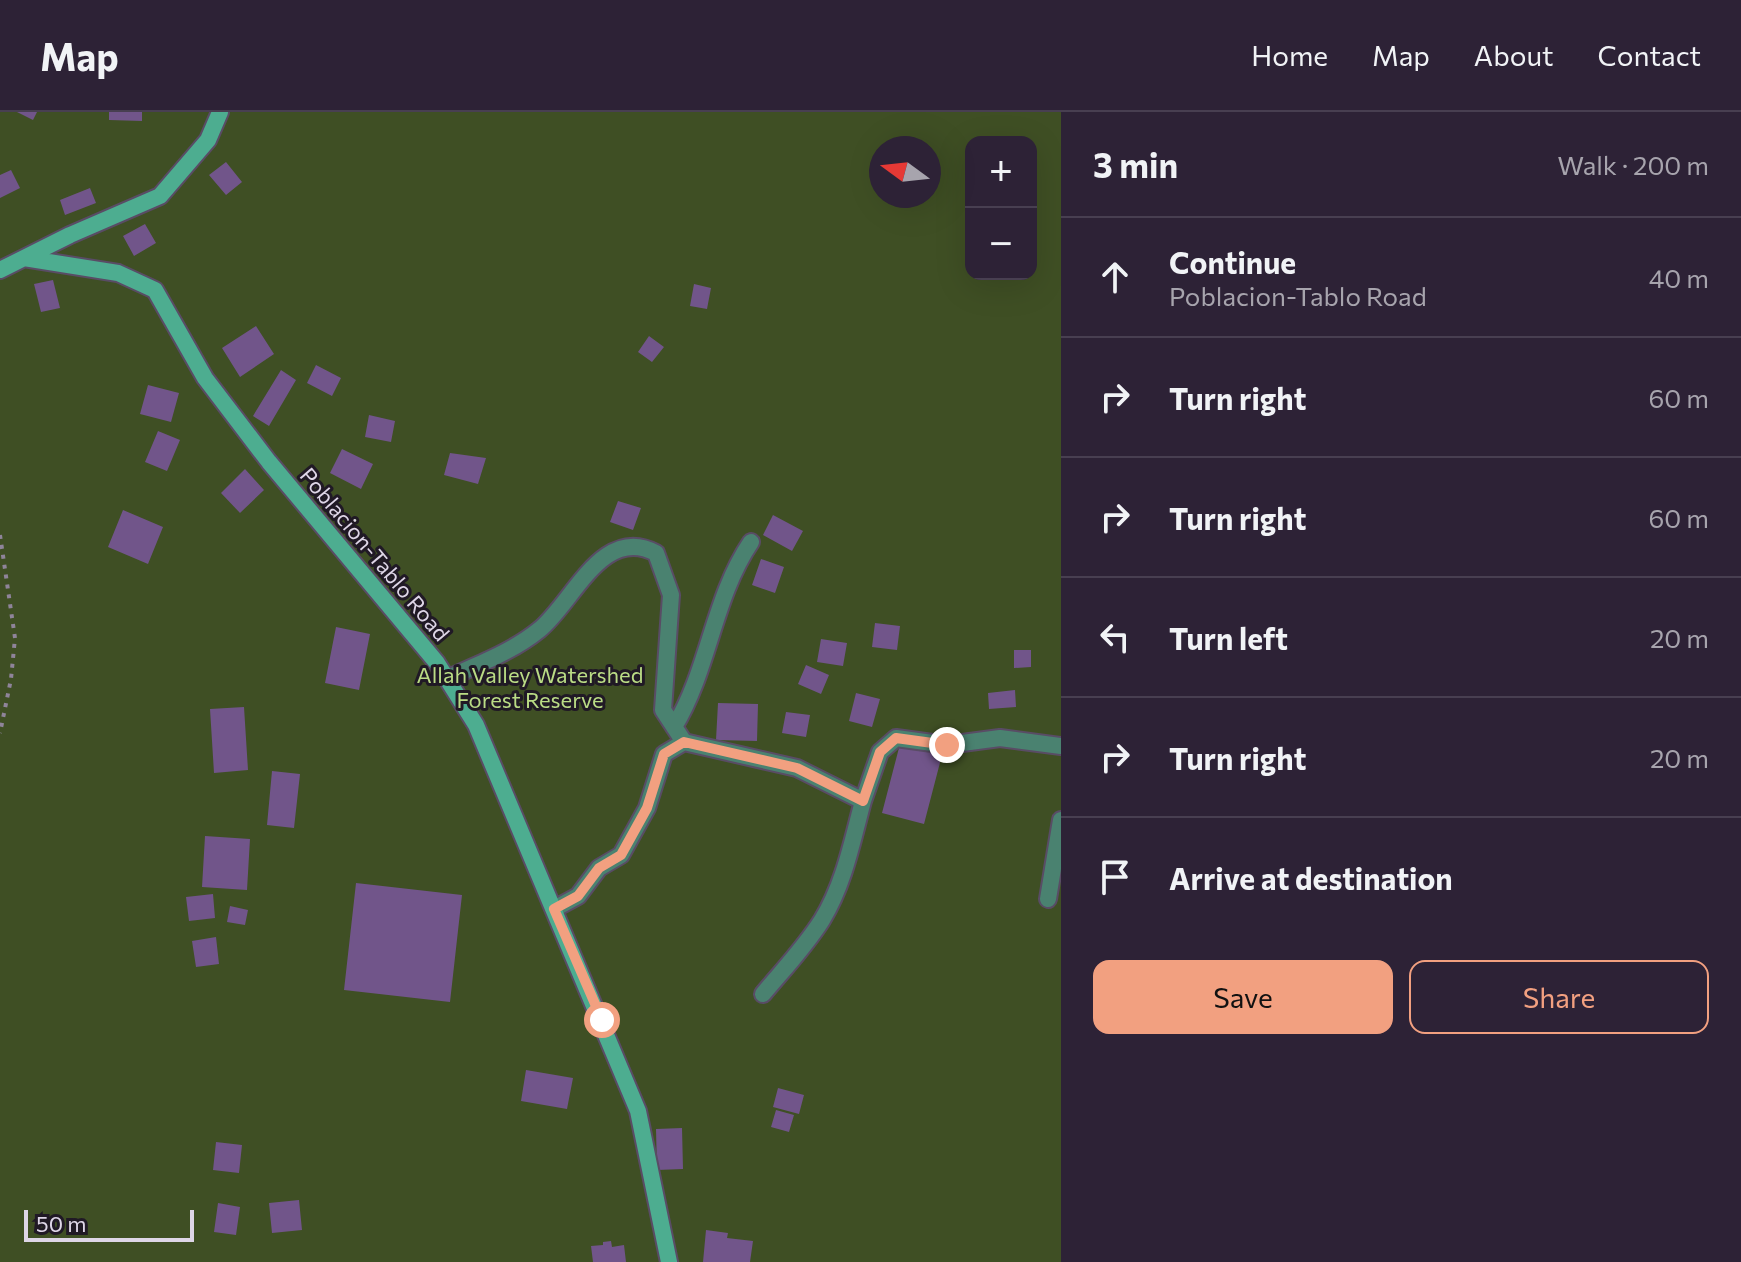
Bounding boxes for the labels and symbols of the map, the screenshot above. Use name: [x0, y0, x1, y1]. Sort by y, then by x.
north arrow: [869, 136, 941, 208]
street label: Poblacion-Tablo Road: [295, 462, 455, 646]
park label: Allah Valley Watershed Forest Reserve: [417, 661, 643, 713]
route end: [929, 727, 965, 763]
route start: [584, 1002, 620, 1038]
scale bar: [24, 1206, 194, 1242]

